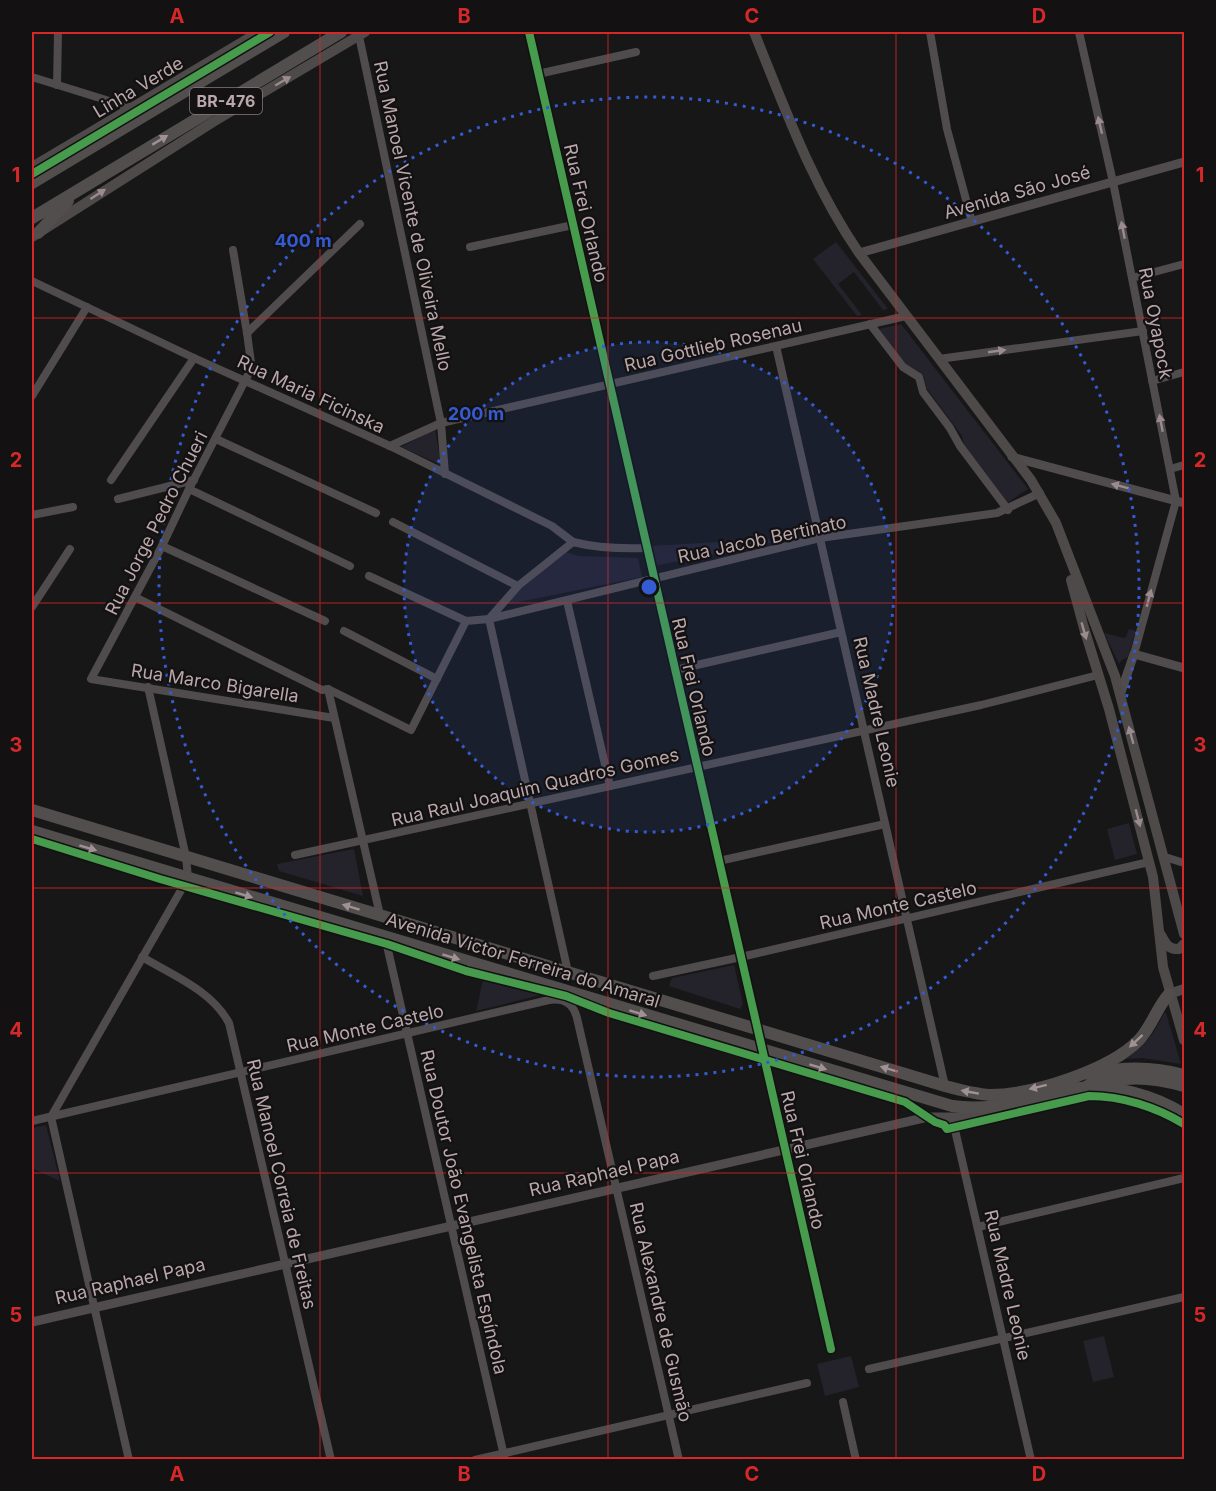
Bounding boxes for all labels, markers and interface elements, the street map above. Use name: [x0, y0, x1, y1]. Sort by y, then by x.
text: A: [170, 4, 185, 28]
text: B: [457, 4, 471, 28]
text: C: [745, 4, 759, 28]
text: D: [1032, 4, 1046, 28]
street label: Linha Verde: [89, 52, 187, 122]
street label: Rua Manoel Vicente de Oliveira Mello: [370, 59, 456, 373]
one-way arrow: [274, 76, 291, 86]
road number: BR-476: [190, 88, 262, 114]
one-way arrow: [1095, 116, 1105, 134]
one-way arrow: [152, 135, 168, 146]
street label: Rua Frei Orlando: [560, 142, 612, 284]
street label: Avenida São José: [941, 161, 1093, 223]
text: 1: [12, 163, 20, 187]
text: 1: [1196, 163, 1204, 187]
one-way arrow: [90, 188, 106, 199]
one-way arrow: [1118, 220, 1127, 239]
text: 400 m: [274, 230, 332, 251]
street label: Rua Oyapock: [1135, 265, 1177, 381]
street label: Rua Gottlieb Rosenau: [622, 314, 804, 376]
one-way arrow: [988, 347, 1007, 356]
street label: Rua Maria Ficinska: [234, 351, 388, 437]
text: 200 m: [448, 403, 504, 424]
one-way arrow: [1156, 413, 1165, 432]
street label: Rua Jorge Pedro Chueri: [101, 428, 211, 618]
text: 2: [10, 448, 22, 472]
text: 2: [1194, 448, 1206, 472]
one-way arrow: [1110, 480, 1129, 490]
street label: Rua Jacob Bertinato: [676, 511, 848, 567]
centre of rings: [639, 577, 659, 597]
one-way arrow: [1145, 589, 1154, 607]
street label: Rua Frei Orlando: [668, 616, 720, 758]
one-way arrow: [1080, 622, 1090, 640]
street label: Rua Madre Leonie: [849, 635, 905, 789]
street label: Rua Marco Bigarella: [130, 659, 300, 707]
one-way arrow: [1126, 726, 1136, 744]
text: 3: [10, 733, 22, 757]
text: 3: [1194, 733, 1206, 757]
street label: Rua Raul Joaquim Quadros Gomes: [389, 744, 681, 830]
one-way arrow: [1133, 809, 1143, 827]
one-way arrow: [79, 844, 97, 853]
street label: Rua Monte Castelo: [817, 877, 979, 933]
one-way arrow: [235, 891, 253, 900]
one-way arrow: [342, 901, 360, 911]
street label: Avenida Victor Ferreira do Amaral: [384, 908, 662, 1012]
one-way arrow: [442, 953, 460, 962]
street label: Rua Monte Castelo: [284, 1000, 446, 1056]
one-way arrow: [629, 1009, 647, 1018]
text: 4: [9, 1018, 23, 1042]
text: 4: [1193, 1018, 1207, 1042]
one-way arrow: [1129, 1034, 1144, 1048]
street label: Rua Doutor João Evangelista Espíndola: [416, 1048, 512, 1376]
street label: Rua Manoel Correia de Freitas: [243, 1057, 321, 1311]
one-way arrow: [810, 1063, 828, 1072]
one-way arrow: [880, 1064, 898, 1073]
one-way arrow: [1028, 1082, 1047, 1092]
one-way arrow: [961, 1087, 980, 1096]
street label: Rua Frei Orlando: [777, 1089, 829, 1231]
street label: Rua Raphael Papa: [527, 1145, 681, 1201]
street label: Rua Alexandre de Gusmão: [625, 1200, 697, 1424]
street label: Rua Madre Leonie: [980, 1208, 1036, 1362]
street label: Rua Raphael Papa: [53, 1253, 207, 1309]
text: 5: [10, 1303, 22, 1327]
text: 5: [1194, 1303, 1206, 1327]
text: A: [170, 1462, 185, 1486]
text: B: [457, 1462, 471, 1486]
text: C: [745, 1462, 759, 1486]
text: D: [1032, 1462, 1046, 1486]

